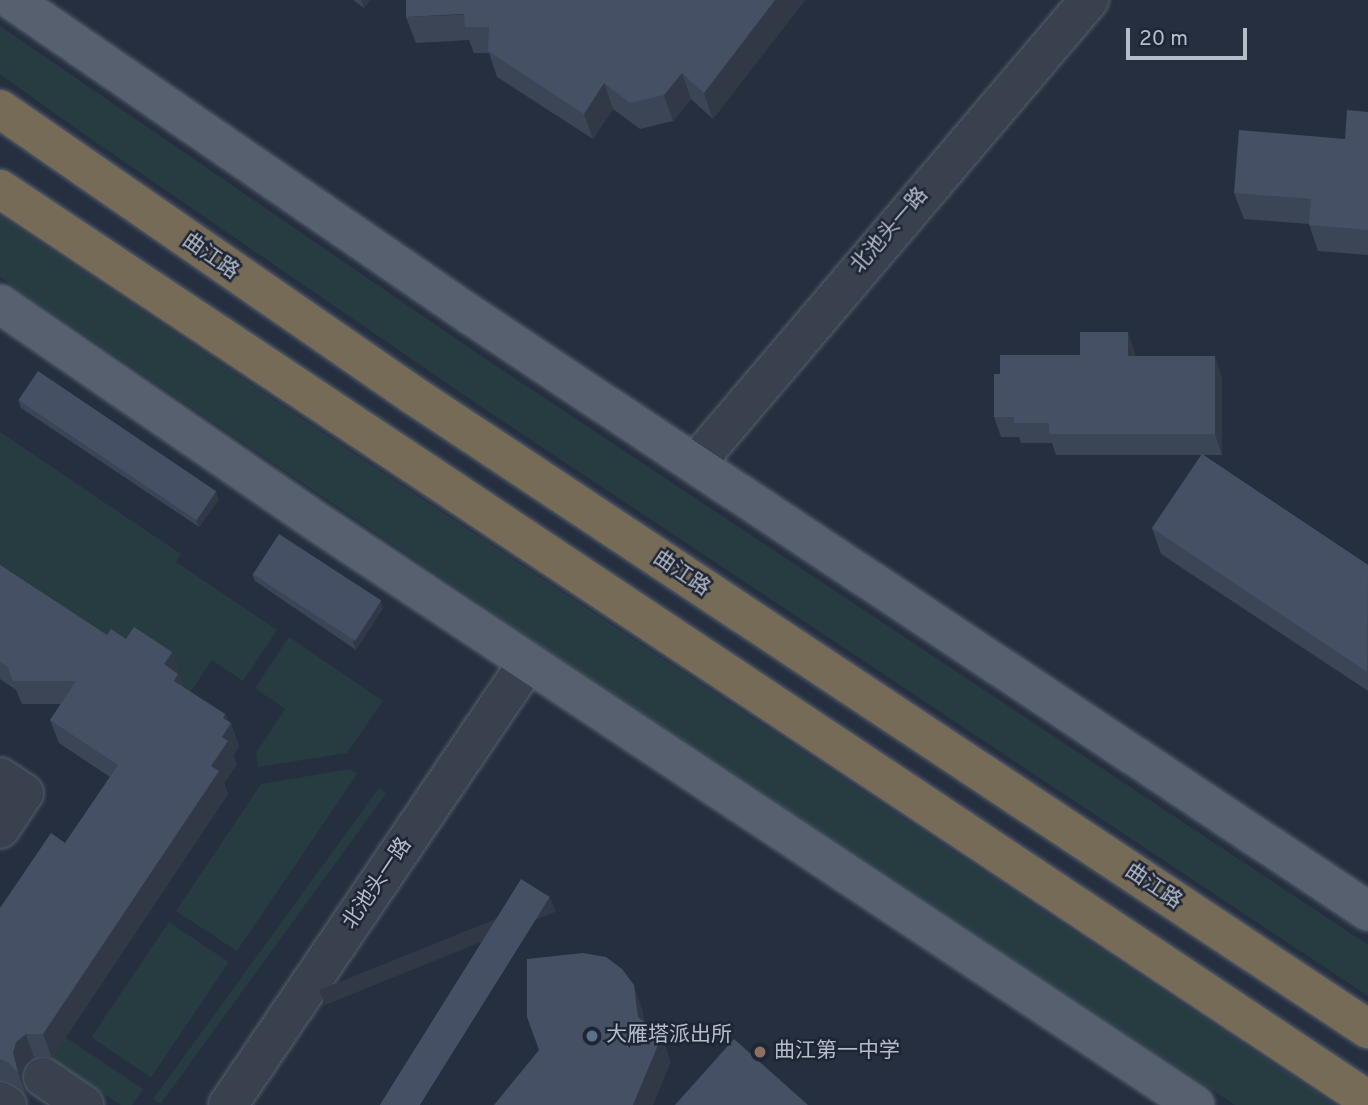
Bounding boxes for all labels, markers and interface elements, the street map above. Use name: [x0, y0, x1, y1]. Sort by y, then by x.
scale bar: [1130, 14, 1251, 58]
text: 20 m: [1139, 26, 1188, 53]
street label: 北池头一路: [846, 183, 934, 279]
street label: 曲江路: [177, 229, 243, 285]
street label: 曲江路: [648, 546, 714, 602]
street label: 北池头一路: [338, 833, 418, 935]
street label: 曲江路: [1120, 859, 1186, 915]
place label: 大雁塔派出所: [606, 1023, 732, 1049]
marker: 大雁塔派出所: [584, 1028, 600, 1044]
place label: 曲江第一中学: [774, 1039, 900, 1065]
marker: 曲江第一中学: [752, 1044, 768, 1060]

